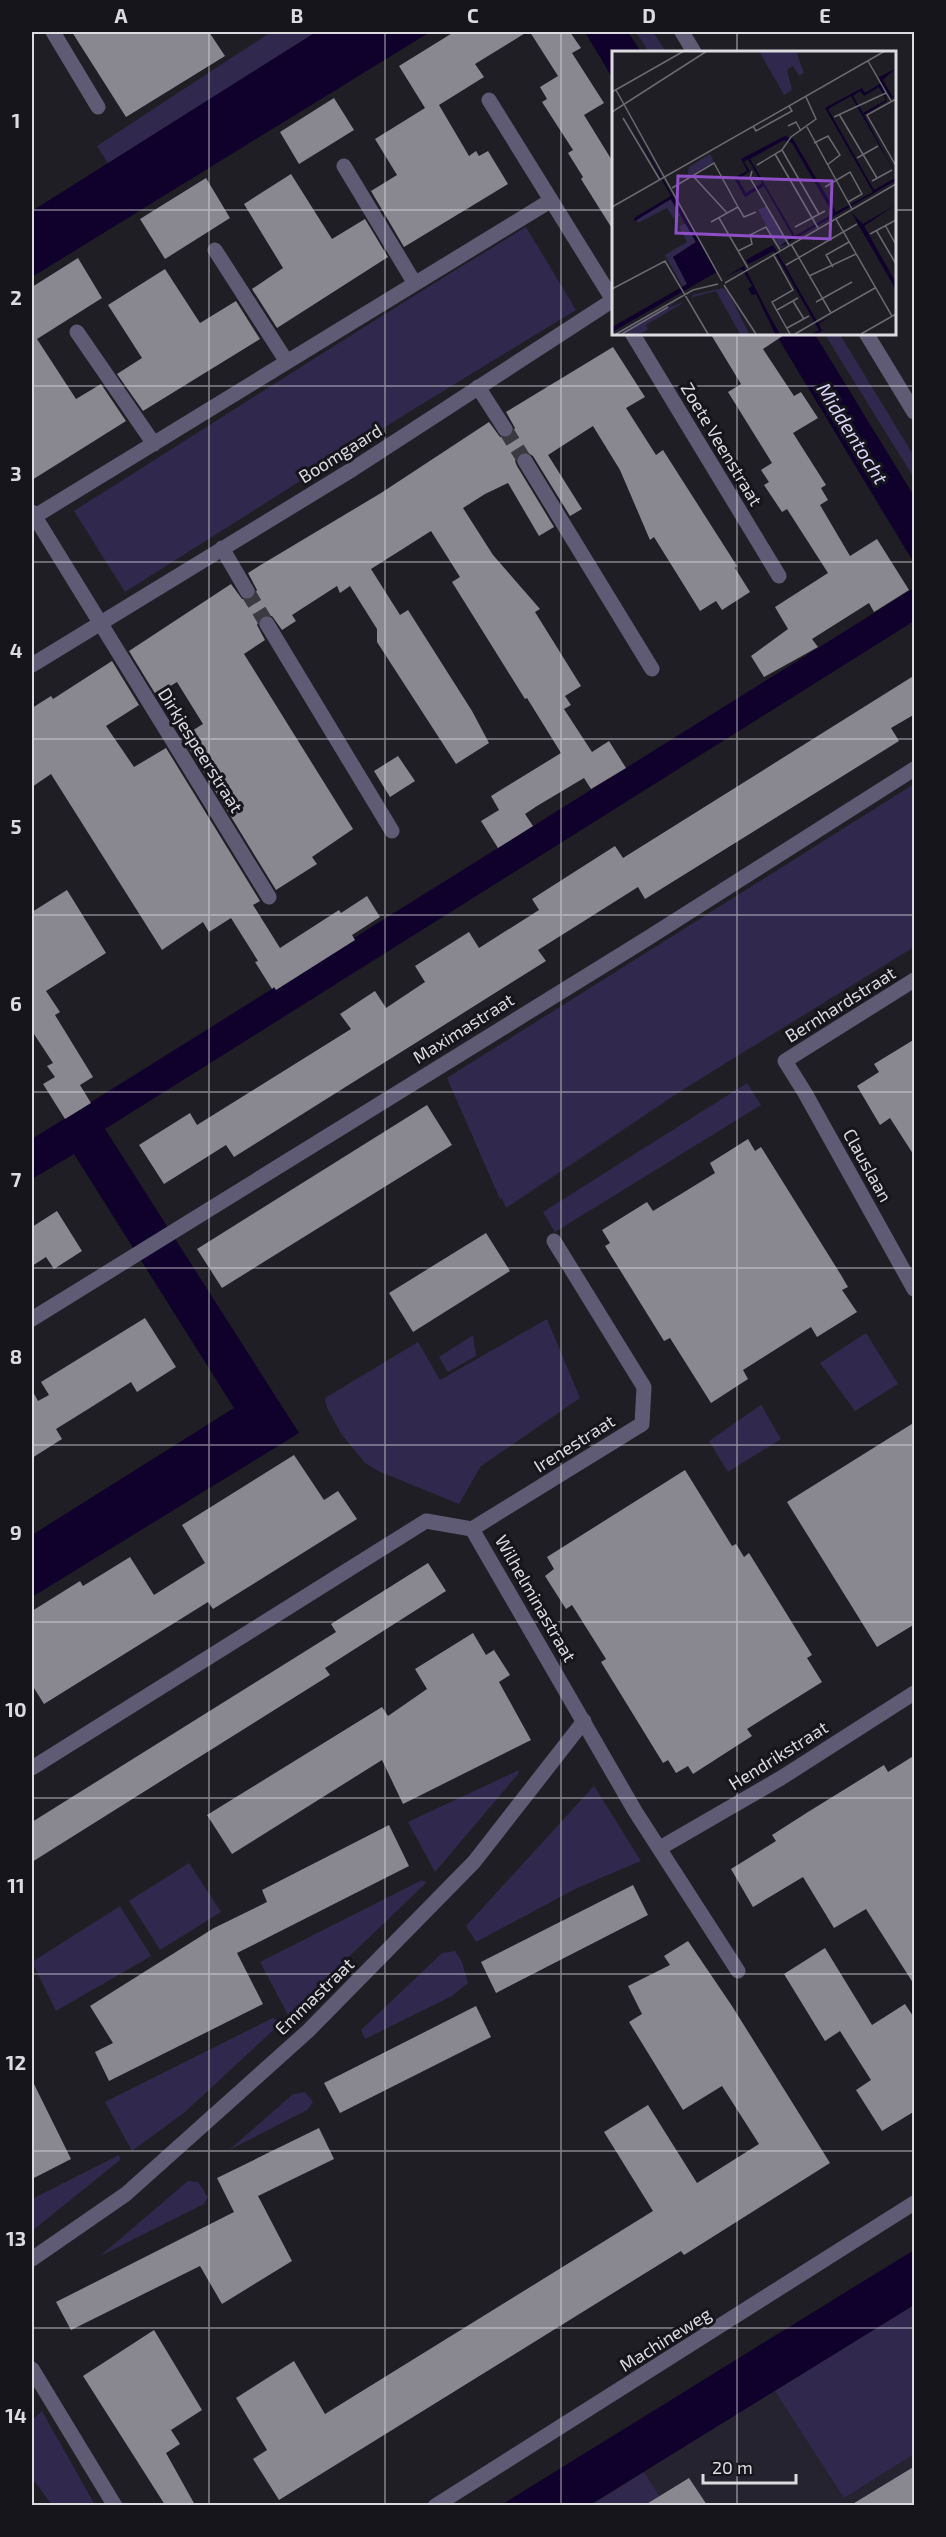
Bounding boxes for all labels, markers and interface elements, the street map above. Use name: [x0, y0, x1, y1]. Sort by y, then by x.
text: A: [114, 3, 128, 27]
text: B: [291, 3, 303, 27]
text: C: [467, 3, 479, 27]
text: D: [642, 3, 656, 27]
text: E: [819, 3, 831, 27]
inset map: [612, 51, 895, 334]
text: 1: [12, 108, 20, 132]
text: 2: [10, 285, 22, 309]
street label: Zoete Veenstraat: [676, 378, 768, 510]
water label: Middentocht: [812, 378, 894, 489]
street label: Boomgaard: [294, 419, 386, 487]
text: 3: [10, 461, 22, 485]
text: 4: [10, 638, 23, 662]
street label: Dirkjespeerstraat: [154, 684, 248, 817]
text: 5: [10, 814, 22, 838]
street label: Bernhardstraat: [781, 961, 899, 1047]
street label: Maximastraat: [408, 988, 518, 1068]
text: 6: [10, 991, 22, 1015]
street label: Clauslaan: [839, 1124, 897, 1206]
text: 7: [11, 1167, 22, 1191]
text: 8: [10, 1344, 22, 1368]
street label: Irenestraat: [529, 1409, 619, 1477]
text: 9: [10, 1520, 22, 1544]
street label: Wilhelminastraat: [491, 1531, 581, 1665]
text: 10: [5, 1697, 27, 1721]
street label: Hendrikstraat: [724, 1716, 832, 1794]
text: 11: [7, 1873, 25, 1897]
street label: Emmastraat: [270, 1953, 358, 2039]
text: 12: [6, 2050, 26, 2074]
text: 13: [6, 2226, 26, 2250]
street label: Machineweg: [615, 2302, 715, 2376]
text: 14: [5, 2403, 27, 2427]
scale bar: [703, 2447, 796, 2485]
text: 20 m: [712, 2456, 753, 2478]

